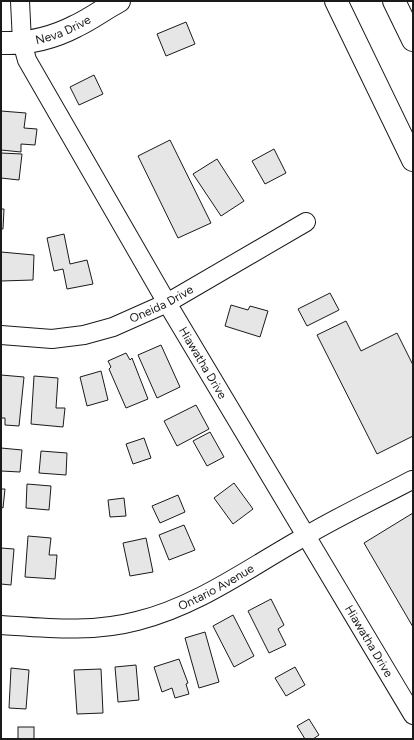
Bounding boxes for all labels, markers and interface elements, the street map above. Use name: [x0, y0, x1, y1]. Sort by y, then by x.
street label: Neva Drive: [34, 12, 94, 47]
street label: Oneida Drive: [127, 282, 196, 326]
street label: Hiawatha Drive: [176, 324, 230, 402]
street label: Ontario Avenue: [176, 561, 257, 613]
street label: Hiawatha Drive: [342, 603, 396, 680]

